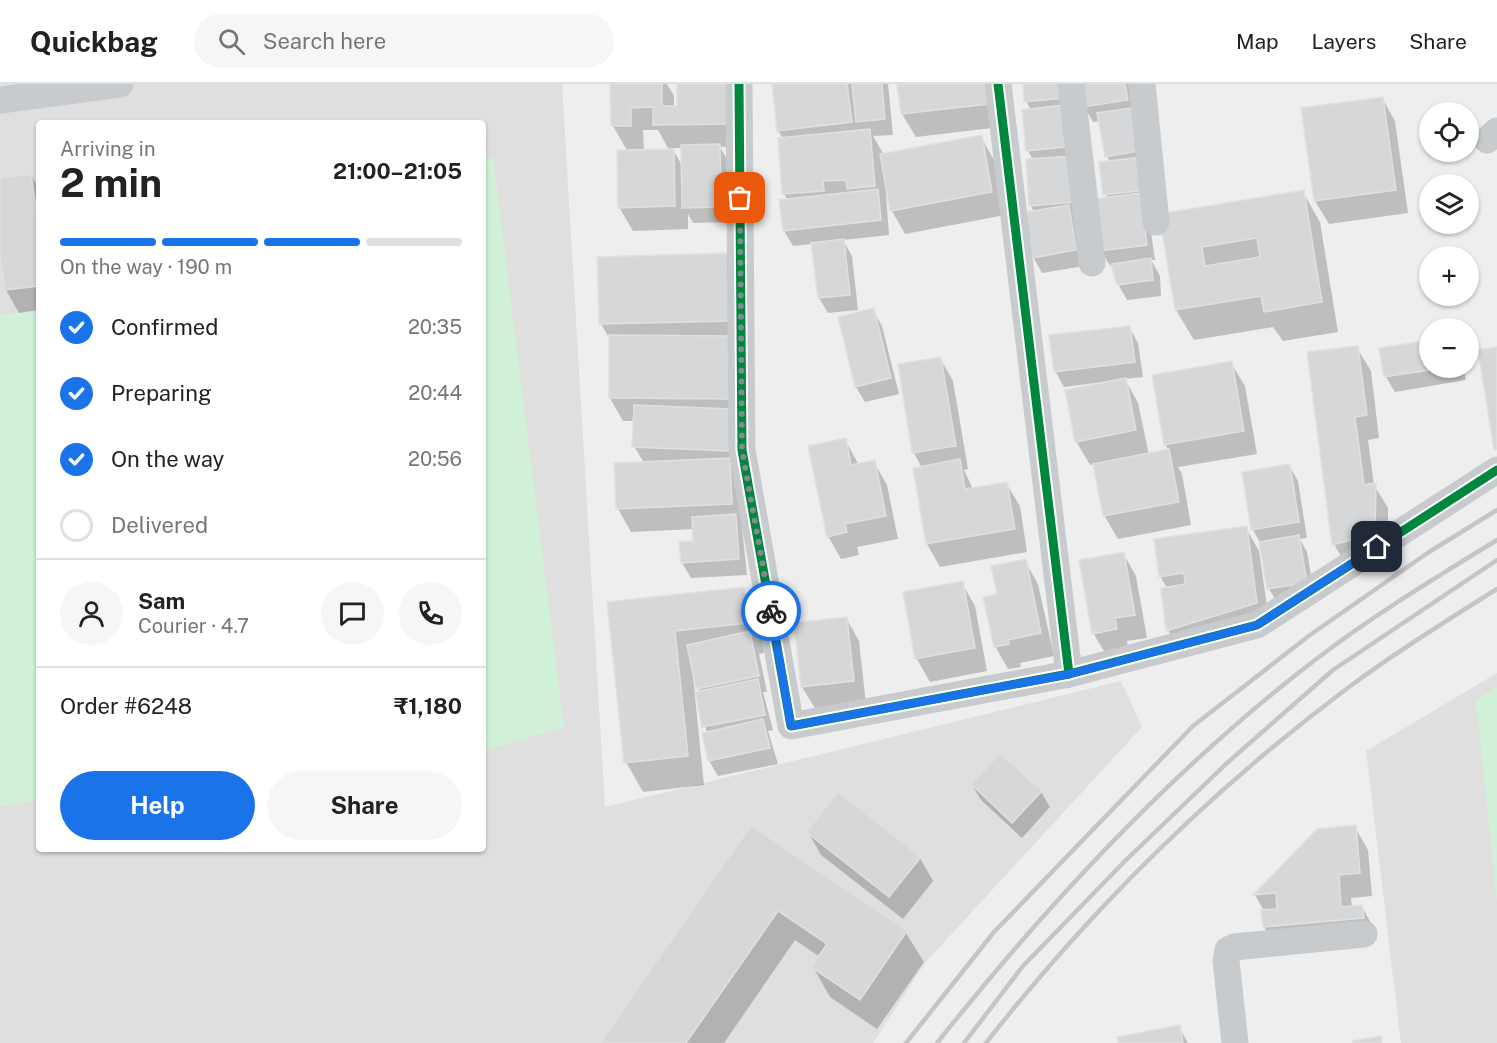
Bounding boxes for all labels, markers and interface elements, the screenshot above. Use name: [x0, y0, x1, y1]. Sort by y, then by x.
search box: [194, 14, 614, 68]
text: Quickbag: [30, 25, 158, 58]
icon: search: [215, 25, 248, 58]
text: Search here: [263, 28, 386, 54]
text: Map: [1236, 29, 1279, 54]
text: Layers: [1312, 29, 1376, 54]
text: Share: [1409, 29, 1467, 54]
map controls: [1419, 102, 1479, 378]
button: locate: [1419, 102, 1479, 162]
text: Arriving in: [60, 137, 155, 161]
text: 21:00–21:05: [333, 158, 462, 184]
text: 2 min: [60, 160, 162, 206]
pin: [714, 172, 765, 223]
button: layers: [1419, 174, 1479, 234]
icon: bag: [723, 181, 756, 214]
button: +: [1419, 246, 1479, 306]
text: On the way · 190 m: [60, 255, 232, 279]
icon: check: [60, 311, 93, 344]
text: Confirmed: [111, 314, 218, 340]
text: 20:35: [408, 315, 462, 339]
button: −: [1419, 318, 1479, 378]
icon: check: [60, 377, 93, 410]
text: Preparing: [111, 380, 212, 406]
text: 20:44: [408, 381, 462, 405]
icon: check: [60, 443, 93, 476]
text: On the way: [111, 446, 224, 472]
text: 20:56: [408, 447, 462, 471]
text: Delivered: [111, 512, 208, 538]
pin: [1351, 521, 1402, 572]
icon: home: [1360, 530, 1393, 563]
courier: [741, 581, 801, 641]
button: person: [60, 582, 123, 645]
button: chat: [321, 582, 384, 645]
button: phone: [399, 582, 462, 645]
text: Sam: [138, 588, 185, 614]
icon: bike: [755, 595, 788, 628]
text: Courier · 4.7: [138, 614, 249, 638]
text: Order #6248: [60, 693, 192, 719]
text: ₹1,180: [394, 693, 462, 719]
button: Help: [60, 771, 255, 840]
button: Share: [267, 771, 462, 840]

